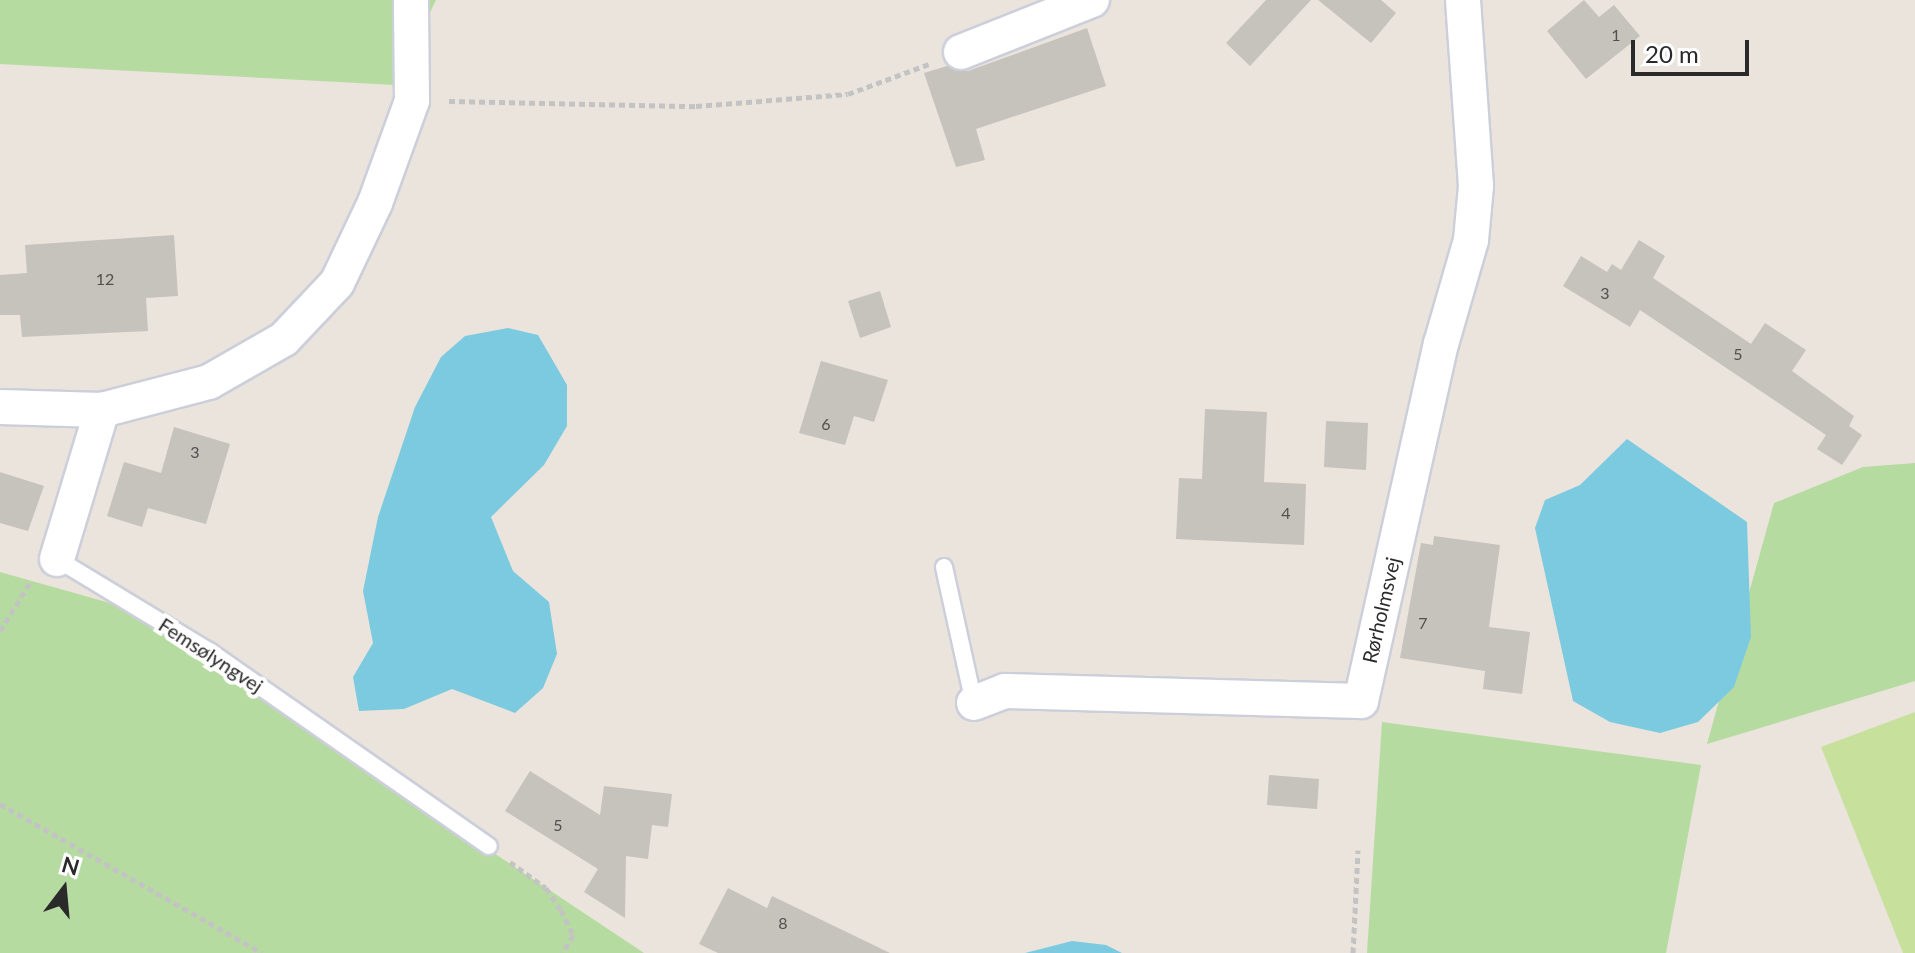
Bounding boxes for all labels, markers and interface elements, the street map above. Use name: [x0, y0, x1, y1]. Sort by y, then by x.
scale bar: [1635, 24, 1753, 74]
house number: 1: [1611, 25, 1621, 45]
text: 20 m: [1645, 39, 1699, 68]
house number: 12: [96, 269, 114, 289]
house number: 3: [1600, 283, 1610, 303]
house number: 5: [1733, 344, 1743, 364]
house number: 6: [821, 414, 831, 434]
house number: 3: [190, 442, 200, 462]
house number: 4: [1281, 503, 1291, 523]
street label: Rørholmsvej: [1357, 555, 1405, 665]
street label: Femsølyngvej: [154, 612, 268, 698]
house number: 7: [1418, 613, 1428, 633]
house number: 5: [553, 815, 563, 835]
north arrow: [24, 849, 104, 929]
text: N: [59, 850, 83, 881]
house number: 8: [778, 913, 788, 933]

